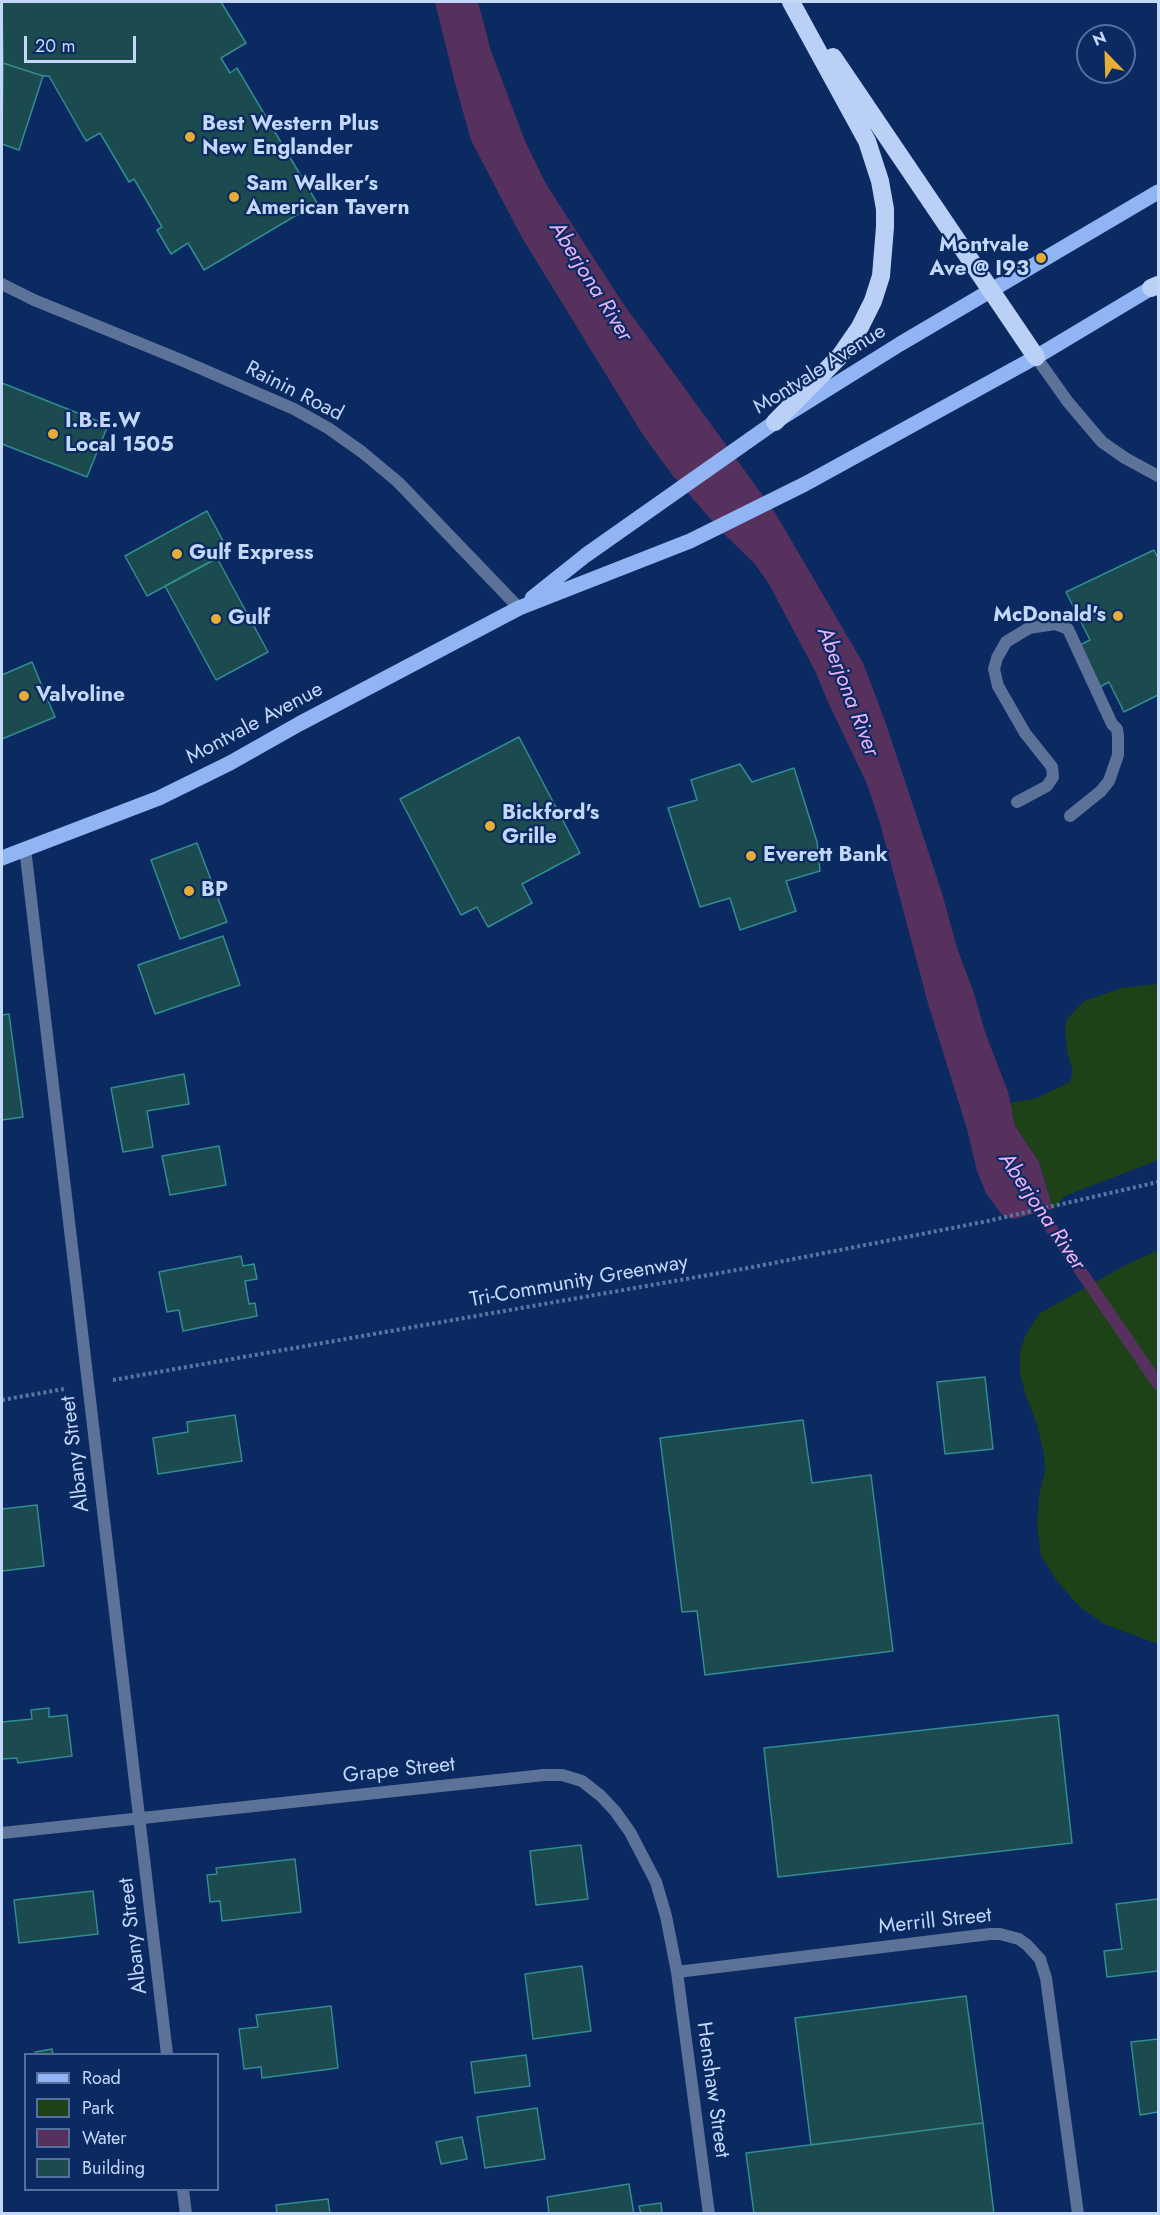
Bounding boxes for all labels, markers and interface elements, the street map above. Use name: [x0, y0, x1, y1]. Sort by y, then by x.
scale bar: [27, 24, 140, 62]
north arrow: [1076, 24, 1136, 84]
text: N: [1089, 26, 1110, 52]
text: 20 m: [35, 33, 75, 59]
place label: Best Western Plus New Englander: [202, 112, 379, 162]
marker: Best Western Plus New Englander: [183, 130, 197, 144]
place label: Sam Walker’s American Tavern: [246, 172, 410, 222]
marker: Sam Walker’s American Tavern: [227, 190, 241, 204]
water label: Aberjona River: [543, 217, 637, 347]
place label: Montvale Ave @ I93: [929, 233, 1029, 283]
marker: Montvale Ave @ I93: [1034, 251, 1048, 265]
street label: Montvale Avenue: [749, 319, 891, 421]
street label: Rainin Road: [241, 357, 347, 427]
place label: I.B.E.W Local 1505: [65, 409, 174, 459]
marker: I.B.E.W Local 1505: [46, 427, 60, 441]
place label: Gulf Express: [189, 541, 314, 567]
marker: Gulf Express: [170, 547, 184, 561]
place label: McDonald's: [993, 603, 1106, 629]
place label: Gulf: [228, 606, 270, 632]
marker: McDonald's: [1111, 609, 1125, 623]
marker: Gulf: [209, 612, 223, 626]
water label: Aberjona River: [810, 624, 884, 760]
street label: Montvale Avenue: [182, 677, 328, 771]
place label: Valvoline: [36, 683, 125, 709]
marker: Valvoline: [17, 689, 31, 703]
place label: Bickford's Grille: [502, 801, 599, 851]
marker: Bickford's Grille: [483, 819, 497, 833]
place label: Everett Bank: [763, 843, 888, 869]
marker: Everett Bank: [744, 849, 758, 863]
place label: BP: [201, 878, 228, 904]
marker: BP: [182, 884, 196, 898]
water label: Aberjona River: [992, 1148, 1090, 1276]
street label: Tri-Community Greenway: [468, 1250, 690, 1314]
street label: Albany Street: [56, 1394, 96, 1514]
street label: Grape Street: [342, 1753, 456, 1789]
street label: Albany Street: [114, 1876, 154, 1996]
street label: Merrill Street: [877, 1904, 993, 1940]
street label: Henshaw Street: [690, 2020, 734, 2160]
legend: [24, 2053, 219, 2191]
text: Road: [82, 2065, 121, 2091]
text: Park: [82, 2095, 114, 2121]
text: Water: [82, 2125, 126, 2151]
text: Building: [82, 2155, 145, 2181]

